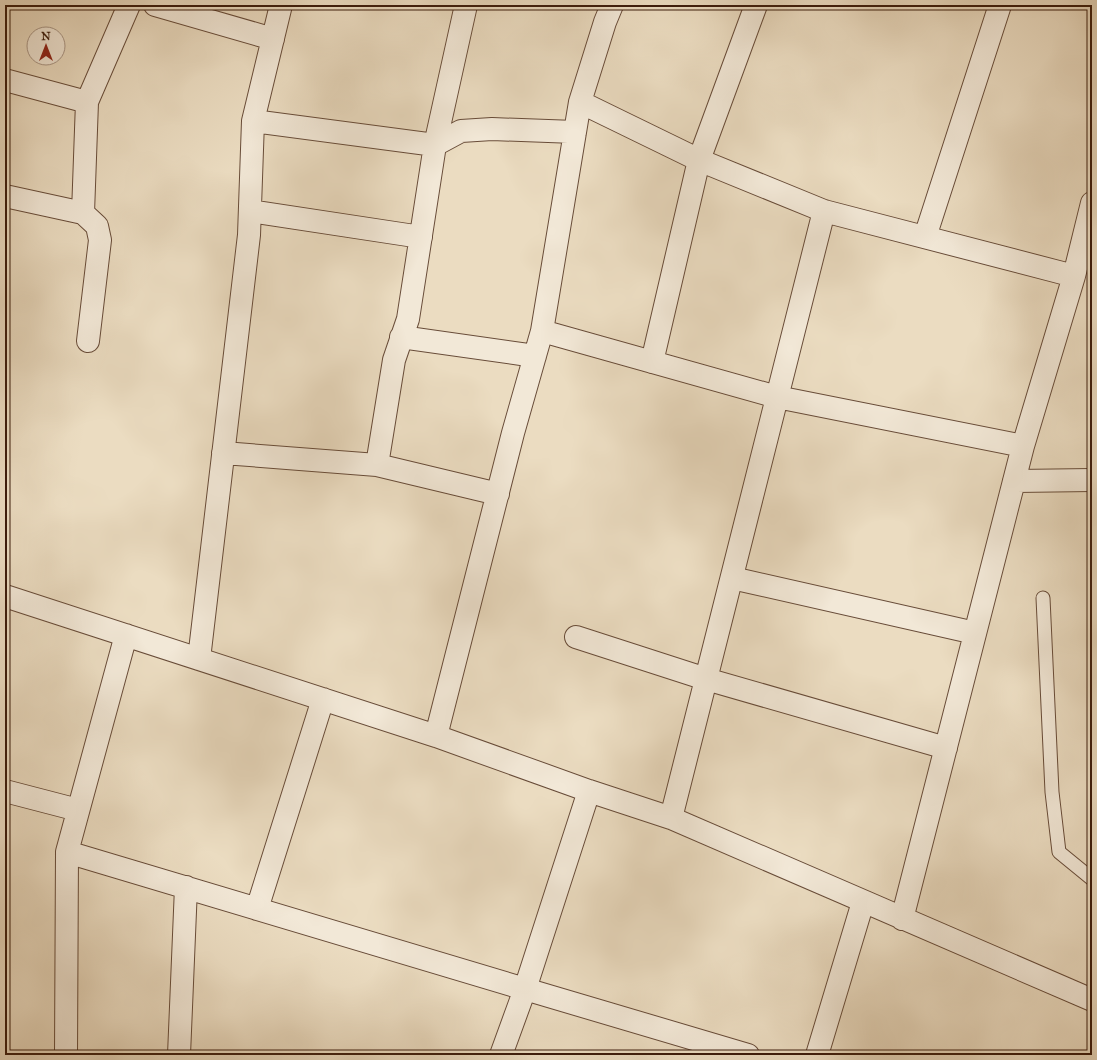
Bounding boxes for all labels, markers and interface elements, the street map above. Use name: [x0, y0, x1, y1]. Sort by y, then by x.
north arrow: [26, 26, 66, 66]
text: N: [41, 30, 51, 43]

